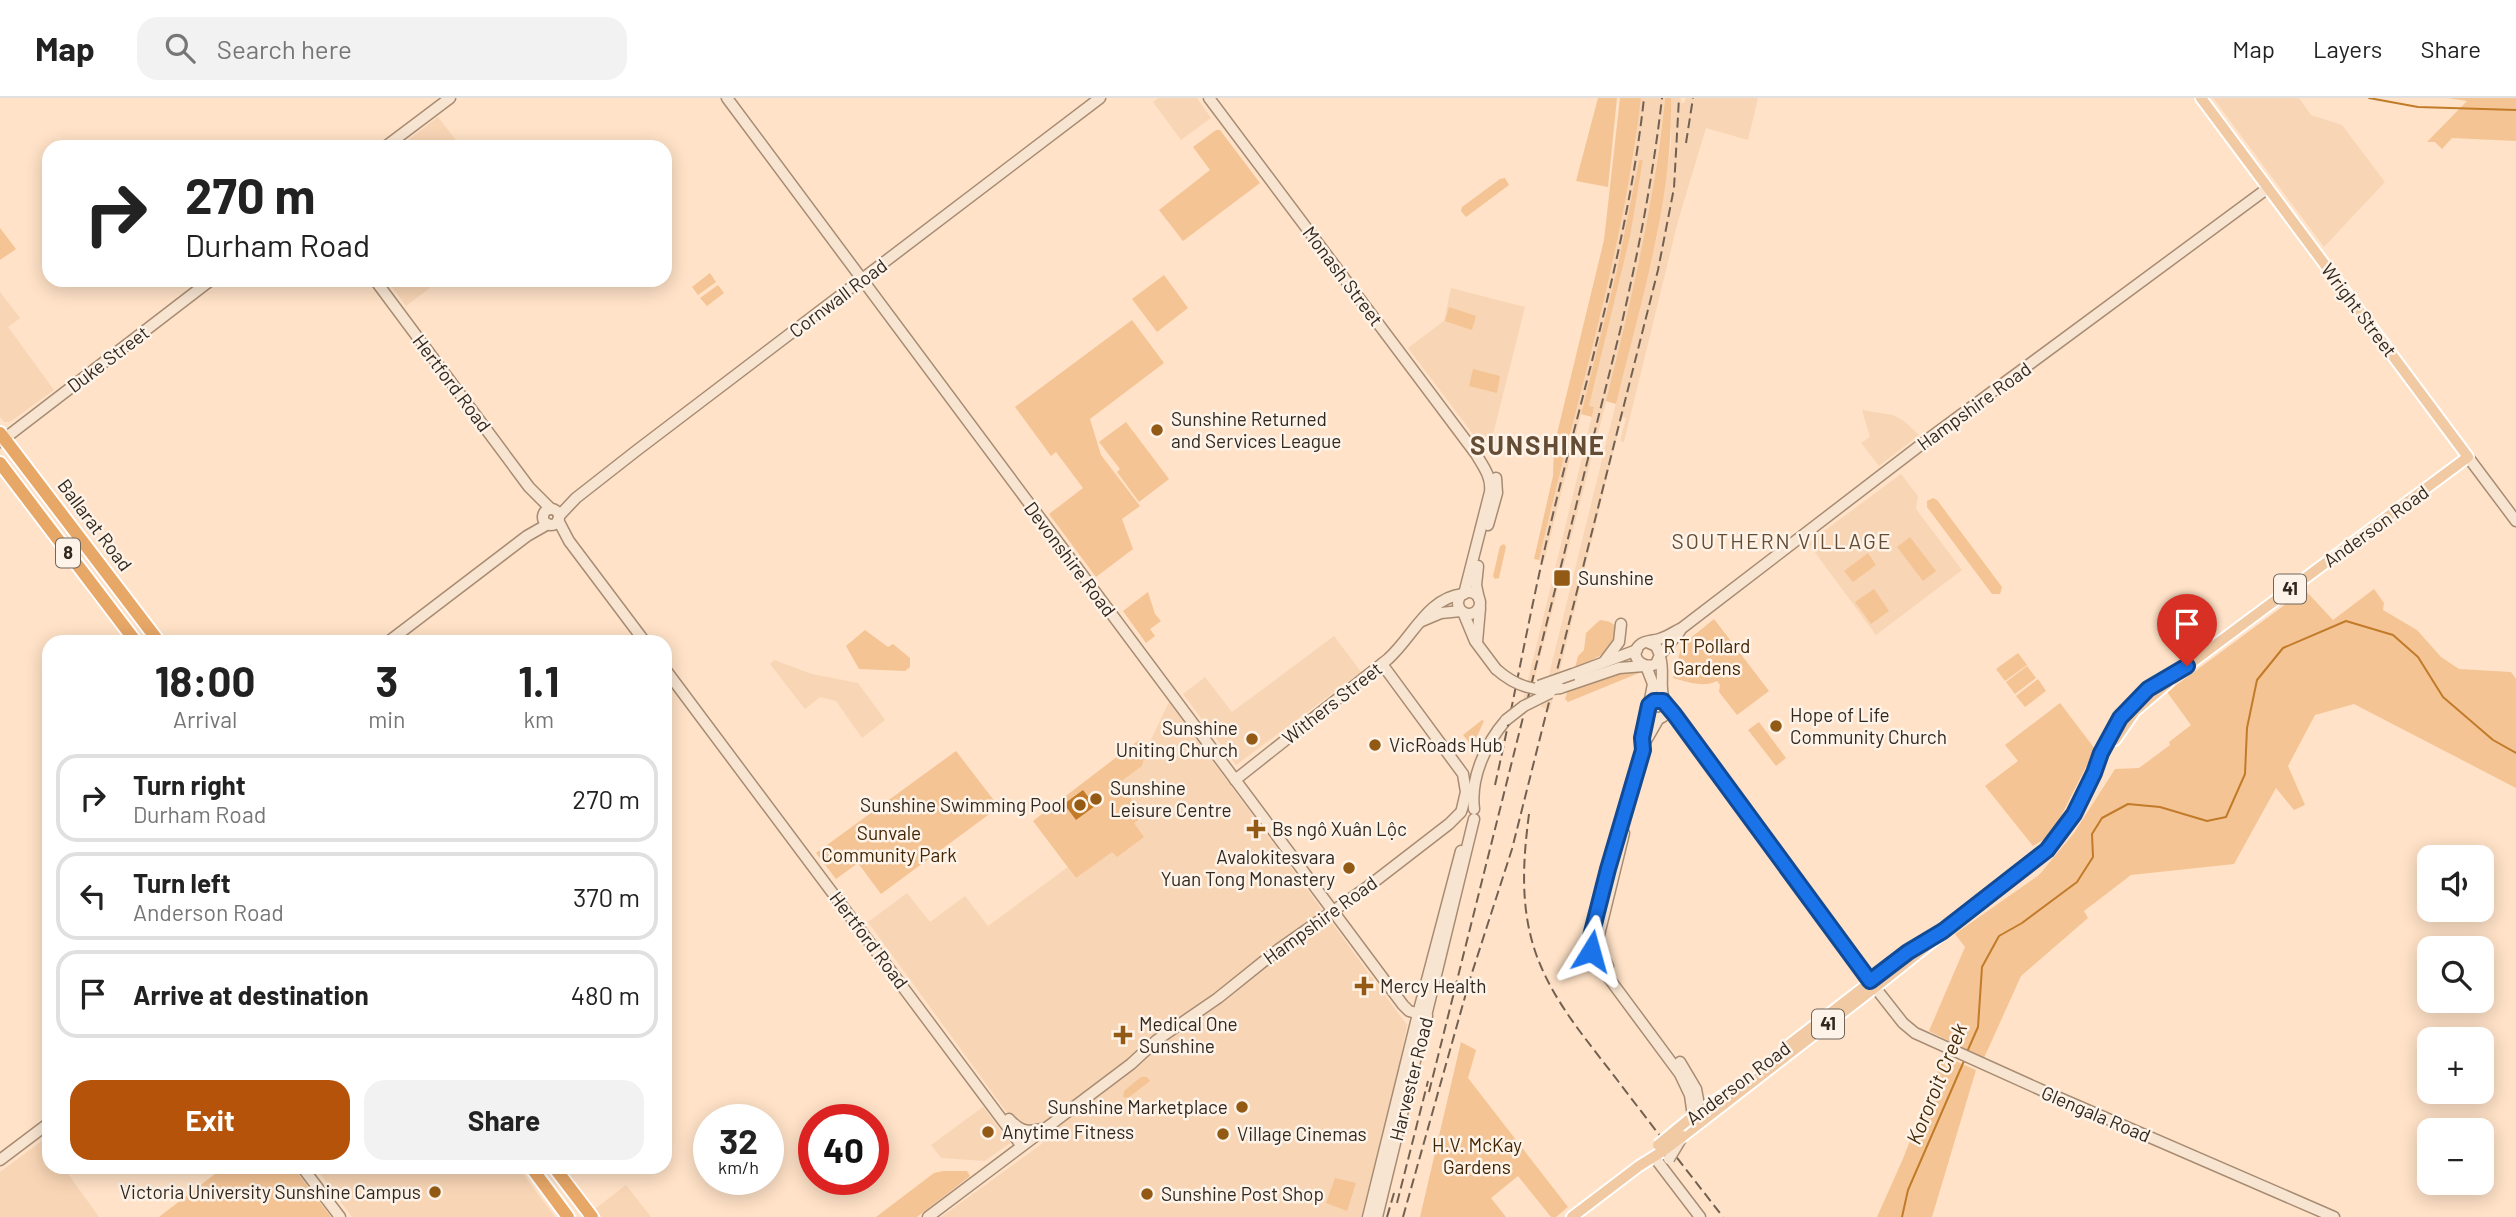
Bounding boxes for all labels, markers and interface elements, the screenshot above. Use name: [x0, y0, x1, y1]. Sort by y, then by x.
search box: [137, 17, 627, 80]
text: Map: [35, 28, 95, 68]
icon: search: [161, 29, 199, 67]
text: Search here: [217, 33, 352, 64]
text: Map: [2232, 34, 2275, 63]
text: Layers: [2313, 34, 2382, 63]
text: Share: [2420, 34, 2481, 63]
text: 270 m: [185, 165, 315, 224]
icon: right: [70, 168, 161, 259]
street label: Monash Street: [1298, 221, 1388, 330]
text: Durham Road: [185, 225, 370, 263]
street label: Cornwall Road: [784, 253, 891, 342]
street label: Wright Street: [2317, 258, 2402, 361]
street label: Duke Street: [62, 320, 153, 397]
street label: Hertford Road: [408, 330, 496, 436]
street label: Hampshire Road: [1912, 357, 2035, 455]
place label: Sunshine Returned and Services League: [1171, 407, 1341, 452]
marker: Sunshine Returned and Services League: [1149, 422, 1165, 438]
district label: SUNSHINE: [1470, 429, 1606, 460]
street label: Ballarat Road: [53, 474, 137, 575]
street label: Anderson Road: [2319, 480, 2433, 572]
street label: Devonshire Road: [1020, 497, 1121, 621]
district label: SOUTHERN VILLAGE: [1671, 528, 1893, 553]
road number: 8: [56, 538, 80, 568]
place label: Sunshine: [1578, 566, 1654, 589]
marker: Sunshine: [1552, 568, 1572, 588]
road number: 41: [2274, 574, 2306, 603]
pin: [2157, 594, 2217, 666]
icon: arrive: [2168, 605, 2206, 643]
park label: R T Pollard Gardens: [1664, 634, 1750, 679]
text: 18:00: [155, 655, 255, 705]
text: 3: [375, 655, 398, 705]
text: 1.1: [518, 655, 559, 705]
street label: Withers Street: [1277, 656, 1386, 749]
place label: Hope of Life Community Church: [1790, 703, 1947, 748]
text: Arrival: [173, 705, 237, 733]
text: min: [368, 705, 405, 733]
text: km: [523, 705, 554, 733]
place label: Sunshine Uniting Church: [1116, 716, 1238, 761]
marker: Hope of Life Community Church: [1768, 718, 1784, 734]
marker: Sunshine Uniting Church: [1244, 731, 1260, 747]
place label: VicRoads Hub: [1389, 733, 1503, 756]
marker: VicRoads Hub: [1367, 737, 1383, 753]
text: Turn right: [133, 769, 246, 800]
place label: Sunshine Leisure Centre: [1110, 776, 1232, 821]
icon: right: [74, 779, 112, 817]
text: 270 m: [572, 783, 640, 814]
marker: Sunshine Leisure Centre: [1088, 791, 1104, 807]
place label: Sunshine Swimming Pool: [860, 793, 1066, 816]
marker: Sunshine Swimming Pool: [1072, 797, 1088, 813]
text: Durham Road: [133, 800, 266, 828]
place label: Bs ngô Xuân Lộc: [1272, 817, 1407, 840]
marker: Bs ngô Xuân Lộc: [1246, 819, 1266, 839]
park label: Sunvale Community Park: [821, 821, 957, 866]
place label: Avalokitesvara Yuan Tong Monastery: [1161, 845, 1335, 890]
map controls: [2417, 845, 2494, 1195]
button: sound: [2417, 845, 2494, 922]
marker: Avalokitesvara Yuan Tong Monastery: [1341, 860, 1357, 876]
text: Turn left: [133, 867, 231, 898]
street label: Hampshire Road: [1258, 871, 1381, 969]
icon: left: [74, 877, 112, 915]
text: 370 m: [573, 881, 640, 912]
street label: Hertford Road: [825, 887, 913, 993]
text: Anderson Road: [133, 898, 284, 926]
position arrow: [1554, 914, 1628, 988]
button: search: [2417, 936, 2494, 1013]
place label: Mercy Health: [1380, 974, 1487, 997]
icon: arrive: [74, 975, 112, 1013]
marker: Mercy Health: [1354, 976, 1374, 996]
text: Arrive at destination: [133, 979, 369, 1010]
text: 480 m: [571, 979, 640, 1010]
road number: 41: [1812, 1009, 1844, 1038]
place label: Medical One Sunshine: [1139, 1012, 1238, 1057]
street label: Harvester Road: [1384, 1015, 1437, 1143]
water label: Kororoit Creek: [1900, 1019, 1972, 1148]
marker: Medical One Sunshine: [1113, 1025, 1133, 1045]
button: +: [2417, 1027, 2494, 1104]
street label: Anderson Road: [1681, 1036, 1794, 1129]
button: Exit: [70, 1080, 350, 1160]
button: Share: [364, 1080, 644, 1160]
street label: Glengala Road: [2038, 1080, 2154, 1147]
place label: Sunshine Marketplace: [1047, 1095, 1228, 1118]
marker: Sunshine Marketplace: [1234, 1099, 1250, 1115]
speed limit sign: 40: [798, 1104, 889, 1195]
button: −: [2417, 1118, 2494, 1195]
text: 32: [719, 1119, 758, 1161]
place label: Anytime Fitness: [1002, 1120, 1134, 1143]
place label: Village Cinemas: [1237, 1122, 1367, 1145]
marker: Anytime Fitness: [980, 1124, 996, 1140]
marker: Village Cinemas: [1215, 1126, 1231, 1142]
park label: H.V. McKay Gardens: [1432, 1133, 1522, 1178]
text: km/h: [718, 1156, 759, 1178]
place label: Victoria University Sunshine Campus: [120, 1180, 421, 1203]
place label: Sunshine Post Shop: [1161, 1182, 1324, 1205]
marker: Victoria University Sunshine Campus: [427, 1184, 443, 1200]
marker: Sunshine Post Shop: [1139, 1186, 1155, 1202]

